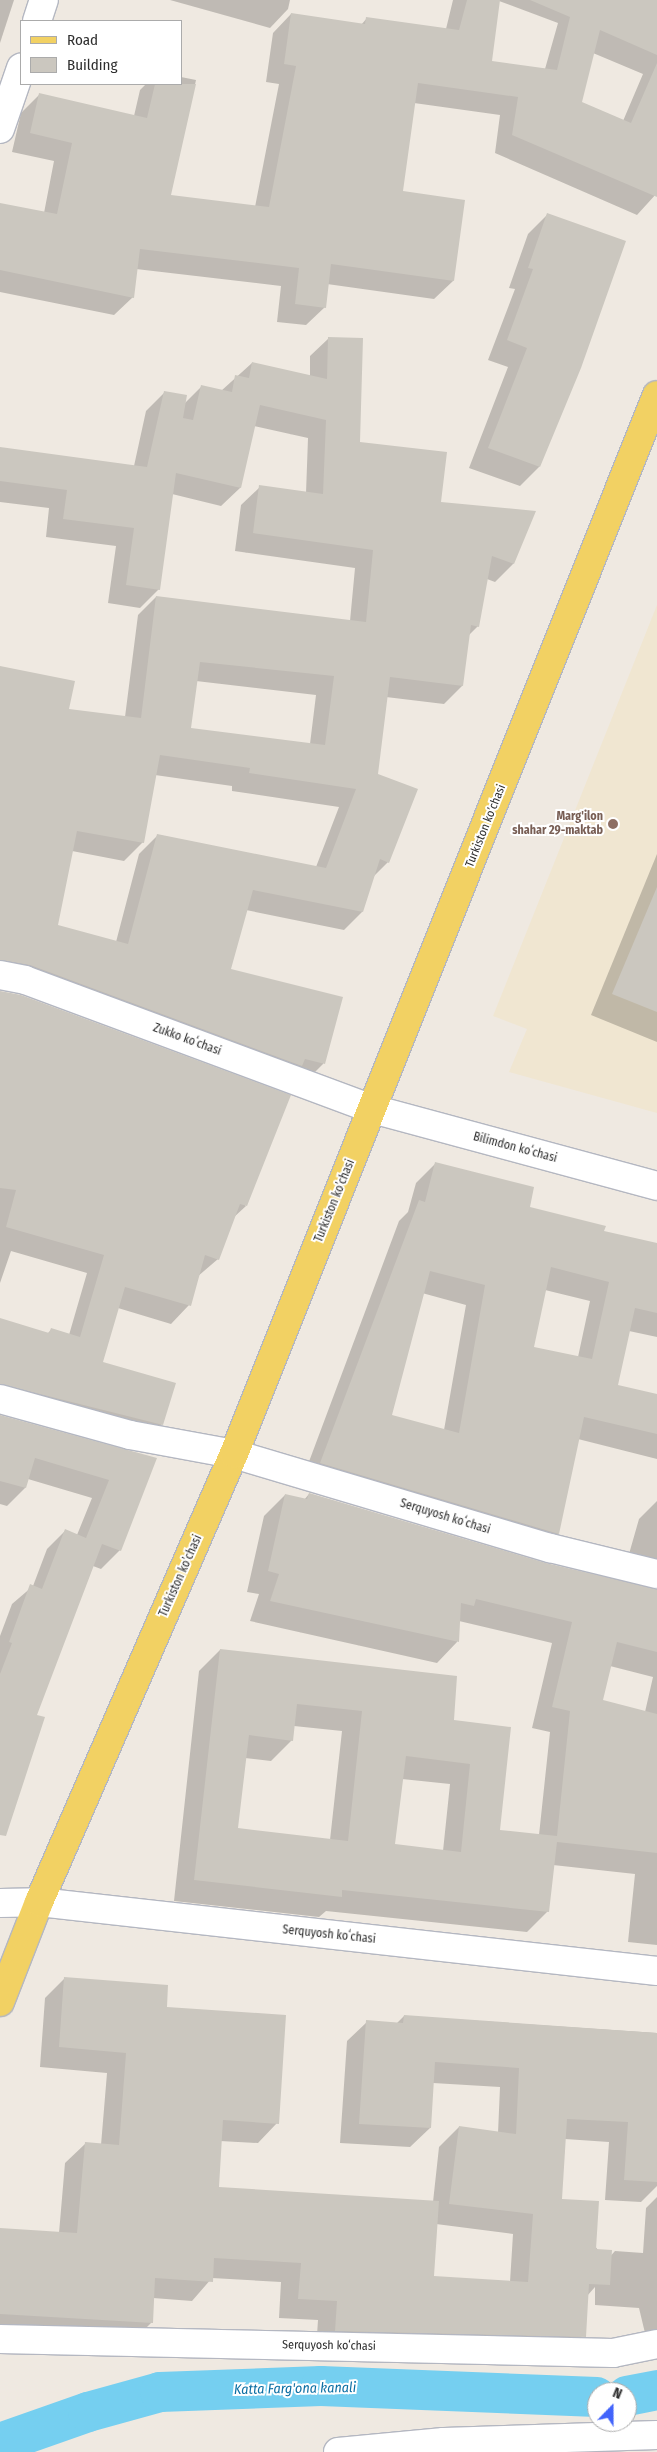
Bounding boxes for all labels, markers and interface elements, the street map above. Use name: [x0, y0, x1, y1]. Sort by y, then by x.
legend: [20, 20, 182, 85]
text: Road: [67, 31, 98, 49]
text: Building: [67, 56, 118, 74]
street label: Turkiston ko’chasi: [463, 783, 509, 869]
place label: Marg'ilon shahar 29-maktab: [512, 810, 603, 838]
marker: Marg'ilon shahar 29-maktab: [607, 818, 619, 830]
street label: Zukko koʻchasi: [151, 1021, 223, 1059]
street label: Bilimdon koʻchasi: [471, 1130, 559, 1166]
street label: Turkiston ko’chasi: [312, 1158, 358, 1244]
street label: Serquyosh koʻchasi: [398, 1496, 492, 1538]
street label: Turkiston ko’chasi: [157, 1533, 205, 1619]
street label: Serquyosh koʻchasi: [282, 1923, 376, 1947]
street label: Serquyosh koʻchasi: [282, 2338, 376, 2354]
water label: Katta Farg'ona kanali: [234, 2380, 356, 2398]
north arrow: [587, 2382, 637, 2432]
text: N: [610, 2384, 624, 2403]

